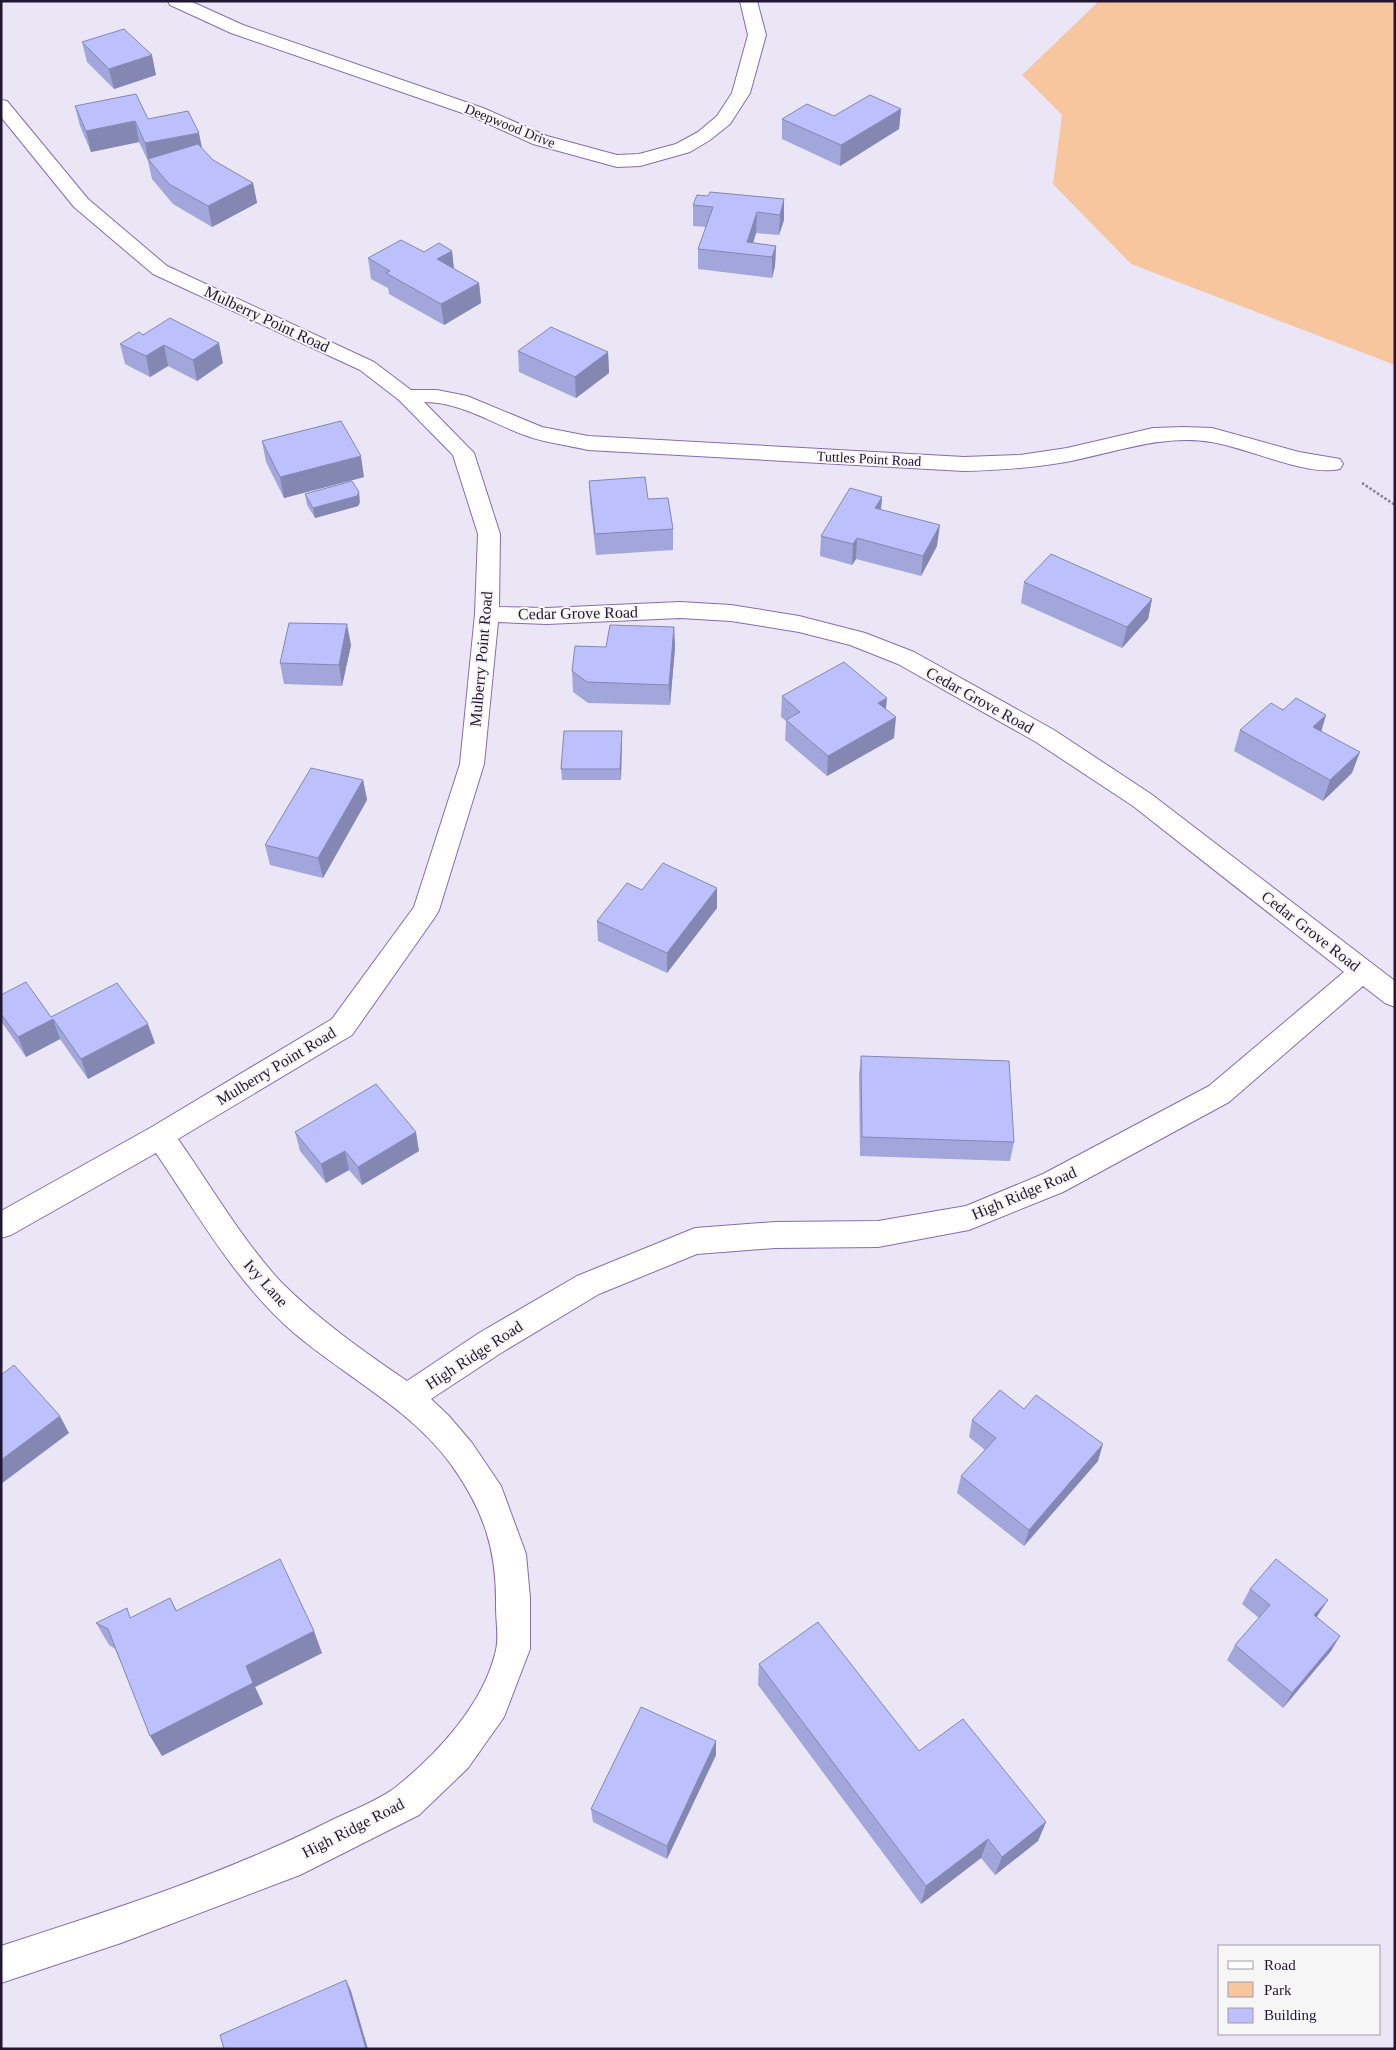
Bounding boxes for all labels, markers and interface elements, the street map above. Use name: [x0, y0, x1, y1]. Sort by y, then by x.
street label: Deepwood Drive: [463, 101, 557, 151]
street label: Mulberry Point Road: [201, 283, 332, 356]
street label: Tuttles Point Road: [816, 449, 922, 469]
street label: Mulberry Point Road: [467, 591, 496, 728]
street label: Cedar Grove Road: [518, 603, 638, 623]
street label: Cedar Grove Road: [923, 663, 1037, 737]
street label: Cedar Grove Road: [1258, 887, 1364, 975]
street label: Mulberry Point Road: [213, 1024, 339, 1109]
street label: High Ridge Road: [969, 1163, 1079, 1224]
street label: Ivy Lane: [240, 1256, 291, 1311]
street label: High Ridge Road: [422, 1317, 526, 1393]
street label: High Ridge Road: [299, 1795, 407, 1862]
legend: [1218, 1945, 1381, 2035]
text: Road: [1264, 1957, 1296, 1973]
text: Park: [1264, 1982, 1292, 1998]
text: Building: [1264, 2007, 1317, 2023]

